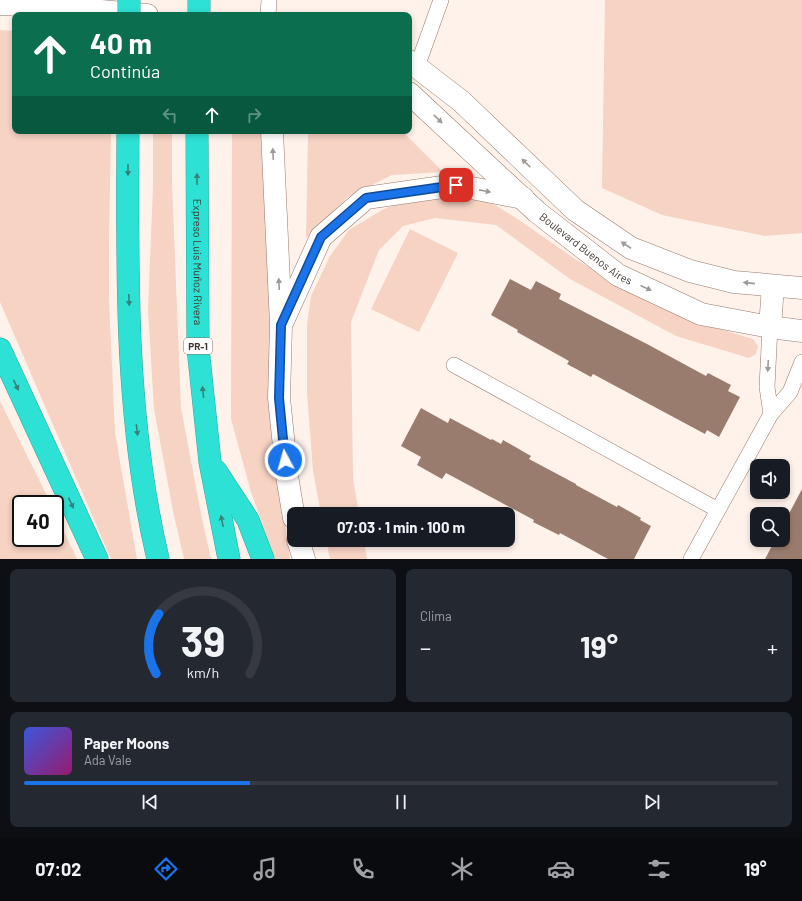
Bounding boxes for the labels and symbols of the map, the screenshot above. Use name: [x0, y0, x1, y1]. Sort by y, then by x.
one-way arrow: [433, 114, 442, 123]
one-way arrow: [270, 147, 276, 160]
one-way arrow: [521, 158, 531, 168]
one-way arrow: [125, 164, 131, 177]
pin: [439, 168, 473, 202]
one-way arrow: [194, 172, 200, 185]
one-way arrow: [478, 188, 491, 194]
street label: Expreso Luis Muñoz Rivera: [191, 199, 205, 325]
street label: Boulevard Buenos Aires: [537, 210, 634, 287]
one-way arrow: [621, 241, 631, 249]
one-way arrow: [275, 278, 282, 290]
one-way arrow: [743, 280, 755, 287]
one-way arrow: [641, 285, 652, 291]
one-way arrow: [126, 294, 132, 307]
road number: PR-1: [184, 338, 212, 354]
one-way arrow: [765, 360, 772, 372]
one-way arrow: [13, 379, 19, 390]
one-way arrow: [200, 386, 206, 398]
one-way arrow: [134, 424, 140, 436]
position arrow: [264, 439, 306, 481]
speed limit sign: 40: [12, 495, 64, 547]
one-way arrow: [68, 497, 74, 508]
one-way arrow: [218, 515, 224, 527]

